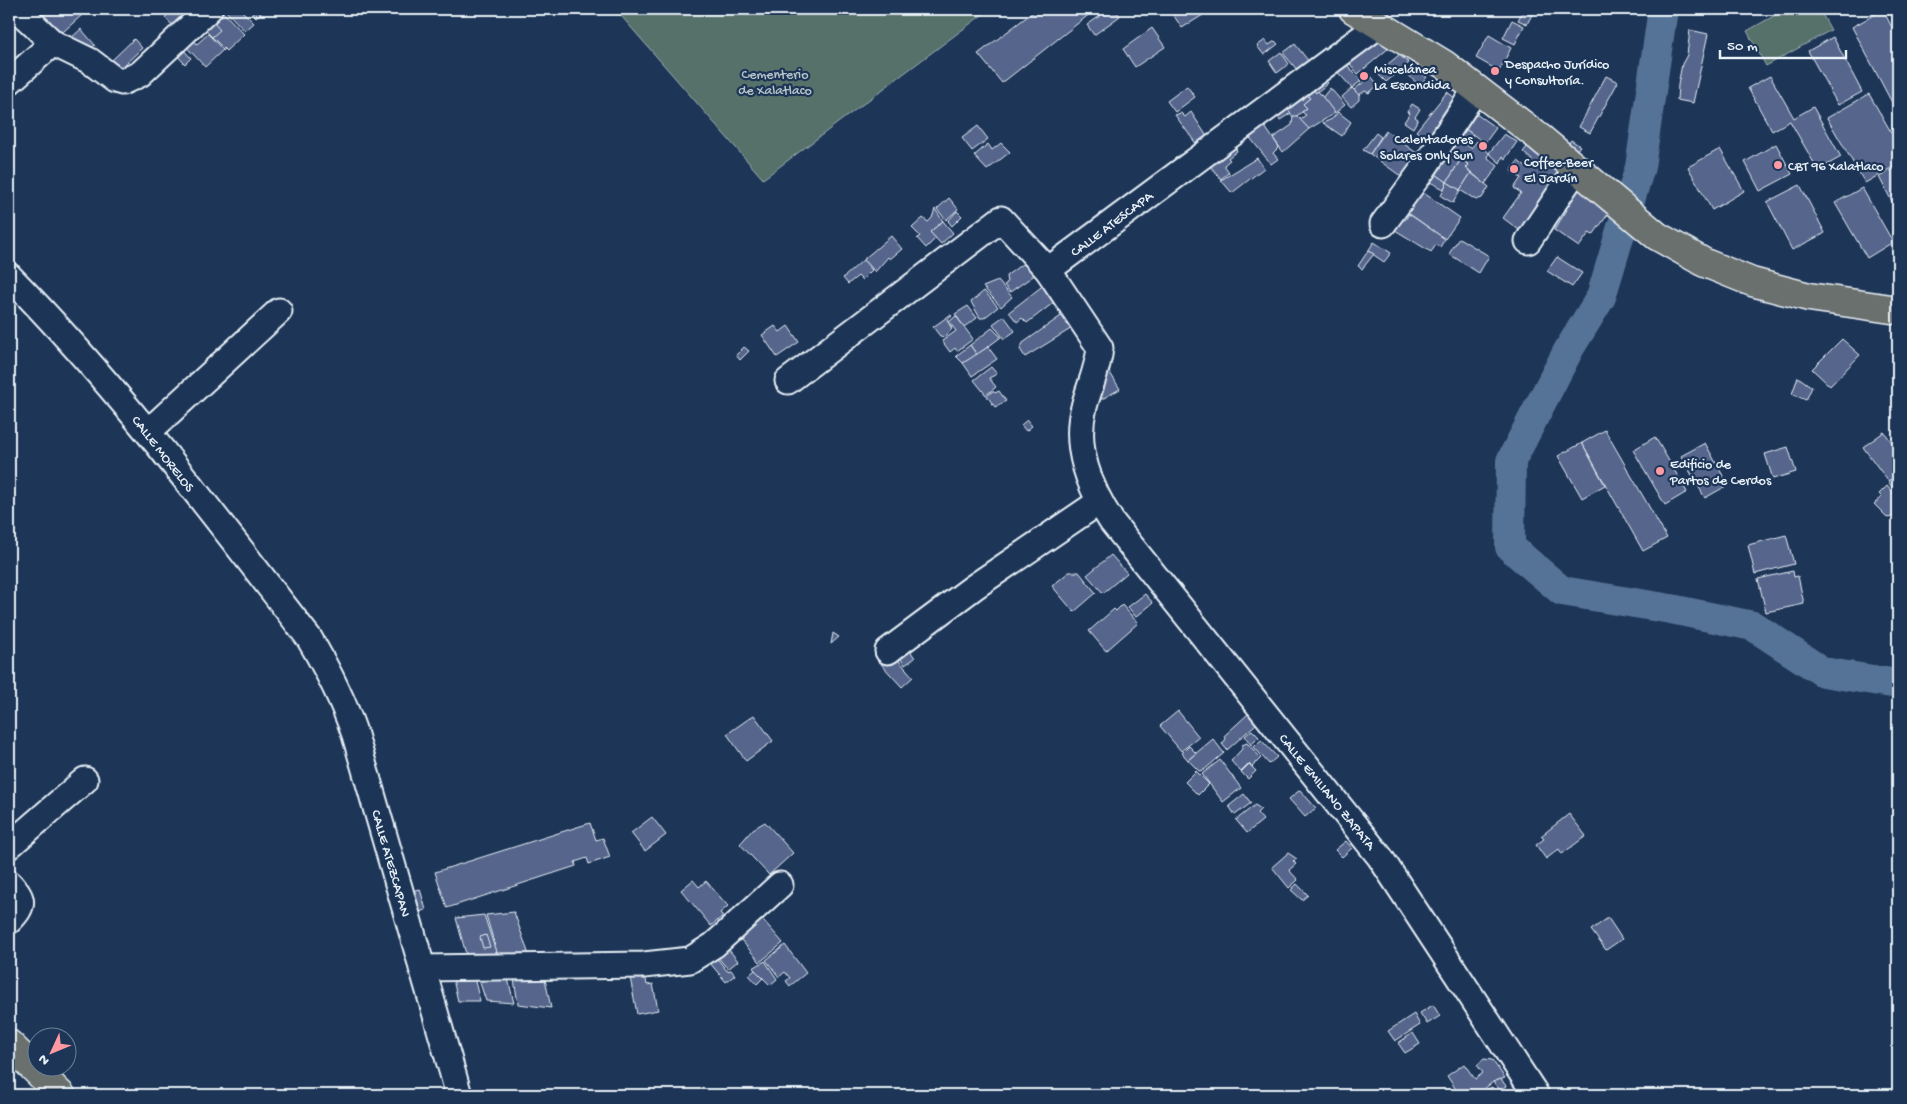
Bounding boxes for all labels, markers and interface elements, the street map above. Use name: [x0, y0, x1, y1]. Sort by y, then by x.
scale bar: [1720, 28, 1846, 60]
text: 50 m: [1727, 38, 1758, 56]
place label: Despacho Jurídico y Consultoría.: [1504, 57, 1609, 90]
place label: Miscelánea La Escondida: [1374, 62, 1451, 95]
marker: Despacho Jurídico y Consultoría.: [1489, 65, 1501, 77]
park label: Cementerio de Xalatlaco: [738, 67, 812, 100]
marker: Miscelánea La Escondida: [1358, 70, 1370, 82]
place label: Calentadores Solares Only Sun: [1380, 132, 1474, 165]
marker: Calentadores Solares Only Sun: [1477, 140, 1489, 152]
place label: Coffee-Beer El Jardín: [1524, 155, 1594, 188]
marker: CBT 96 Xalatlaco: [1772, 159, 1784, 171]
place label: CBT 96 Xalatlaco: [1788, 159, 1884, 176]
marker: Coffee-Beer El Jardín: [1508, 163, 1520, 175]
street label: CALLE ATESCAPA: [1068, 188, 1158, 262]
street label: CALLE MORELOS: [127, 413, 197, 497]
place label: Edificio de Partos de Cerdos: [1669, 457, 1772, 490]
marker: Edificio de Partos de Cerdos: [1654, 465, 1666, 477]
street label: CALLE EMILIANO ZAPATA: [1274, 731, 1379, 855]
street label: CALLE ATEZCAPAN: [366, 808, 413, 919]
north arrow: [28, 1026, 78, 1076]
text: N: [35, 1050, 54, 1068]

